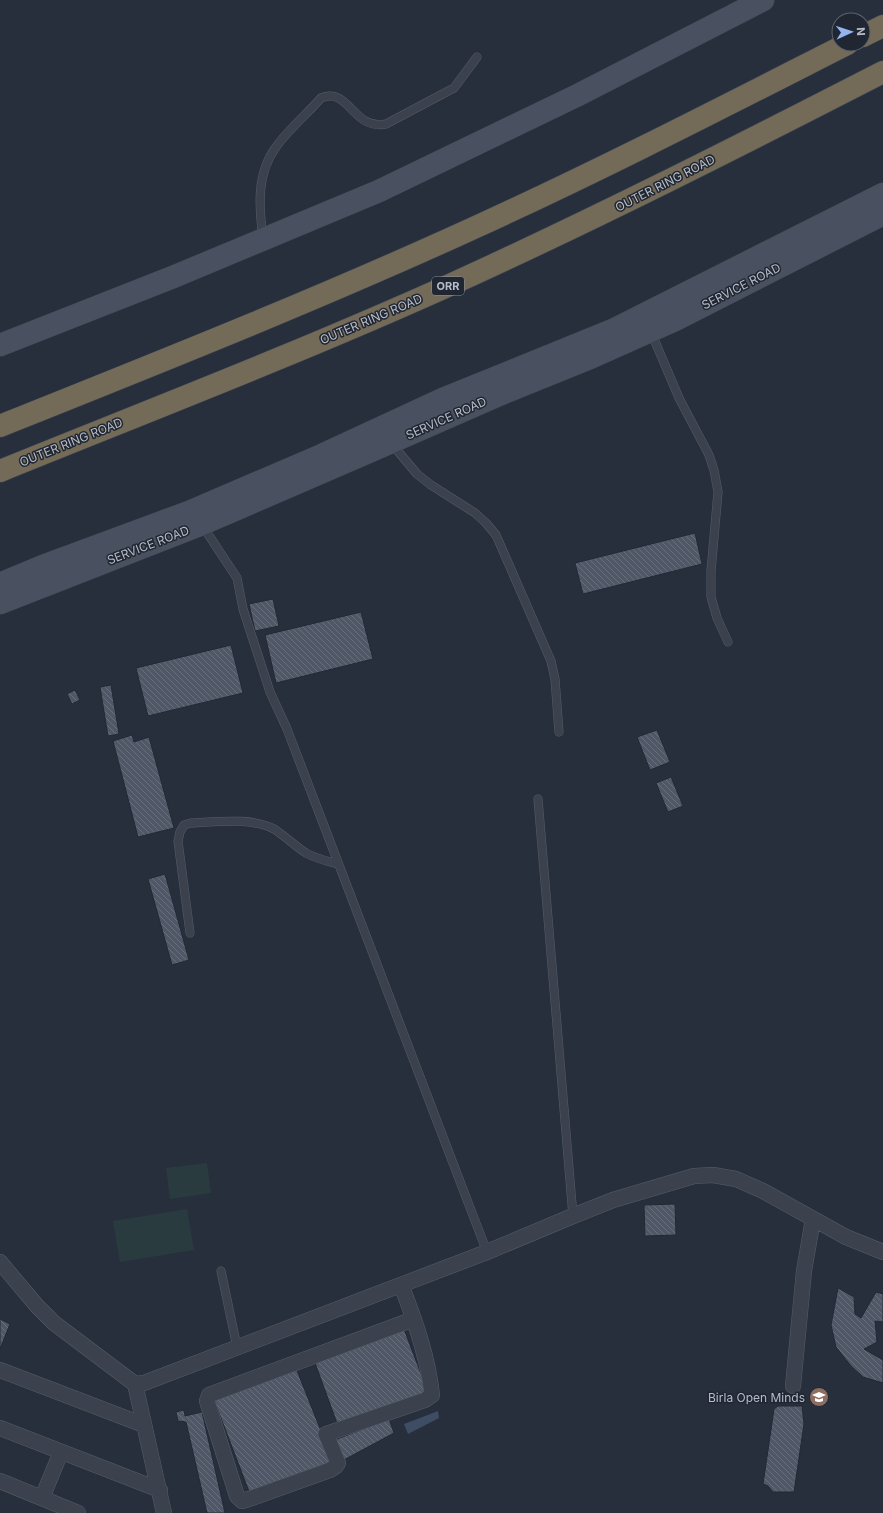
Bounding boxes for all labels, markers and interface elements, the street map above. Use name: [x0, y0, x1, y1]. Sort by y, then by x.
north arrow: [831, 12, 871, 52]
text: N: [854, 27, 868, 36]
street label: OUTER RING ROAD: [613, 151, 717, 215]
street label: SERVICE ROAD: [699, 260, 783, 312]
road number: ORR: [432, 277, 464, 295]
street label: OUTER RING ROAD: [317, 291, 425, 347]
street label: SERVICE ROAD: [403, 394, 489, 442]
street label: OUTER RING ROAD: [17, 414, 125, 470]
street label: SERVICE ROAD: [105, 522, 191, 568]
school or university icon: Birla Open Minds: [808, 1386, 830, 1408]
place label: Birla Open Minds: [708, 1390, 805, 1405]

